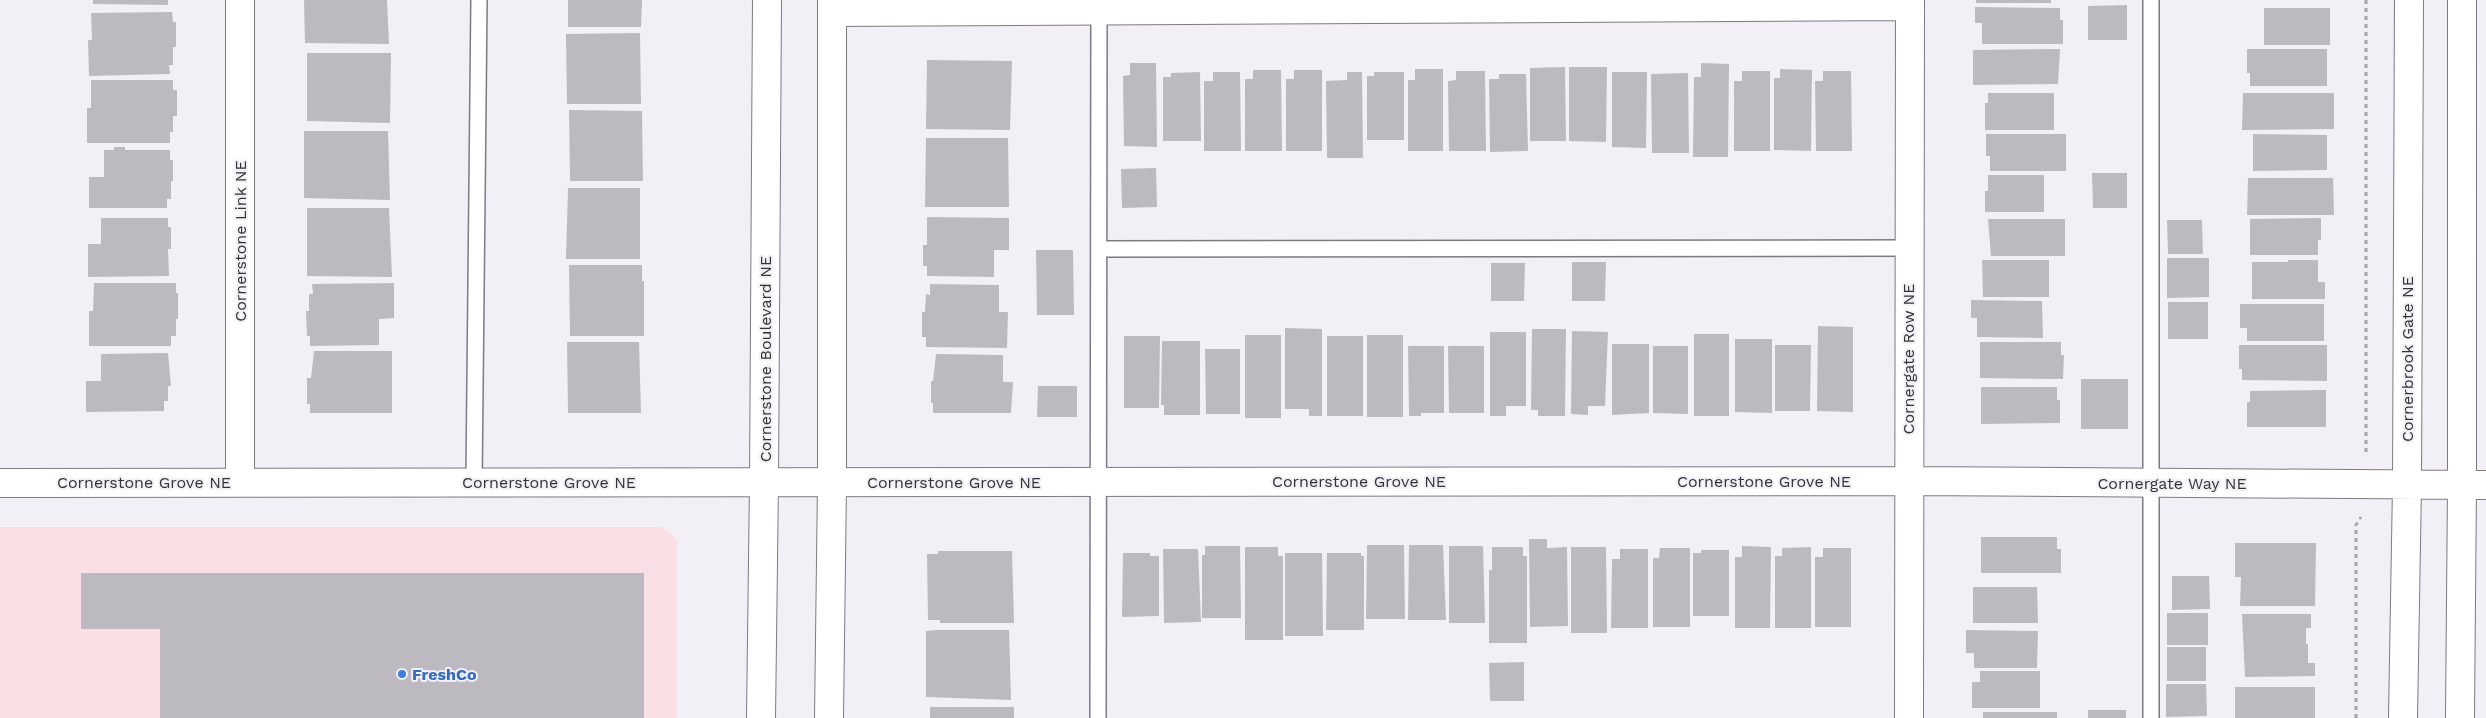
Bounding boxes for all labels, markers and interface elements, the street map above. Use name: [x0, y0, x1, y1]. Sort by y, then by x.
street label: Cornerstone Link NE: [231, 160, 250, 322]
street label: Cornerstone Boulevard NE: [756, 256, 775, 462]
street label: Cornerbrook Gate NE: [2398, 276, 2417, 442]
street label: Cornergate Row NE: [1899, 283, 1918, 435]
street label: Cornerstone Grove NE: [1272, 472, 1446, 491]
street label: Cornerstone Grove NE: [1677, 472, 1851, 491]
street label: Cornerstone Grove NE: [57, 473, 231, 492]
street label: Cornerstone Grove NE: [462, 473, 636, 492]
street label: Cornerstone Grove NE: [867, 473, 1041, 492]
street label: Cornergate Way NE: [2097, 474, 2247, 493]
place label: FreshCo: [412, 665, 477, 684]
marker: FreshCo: [396, 668, 408, 680]

